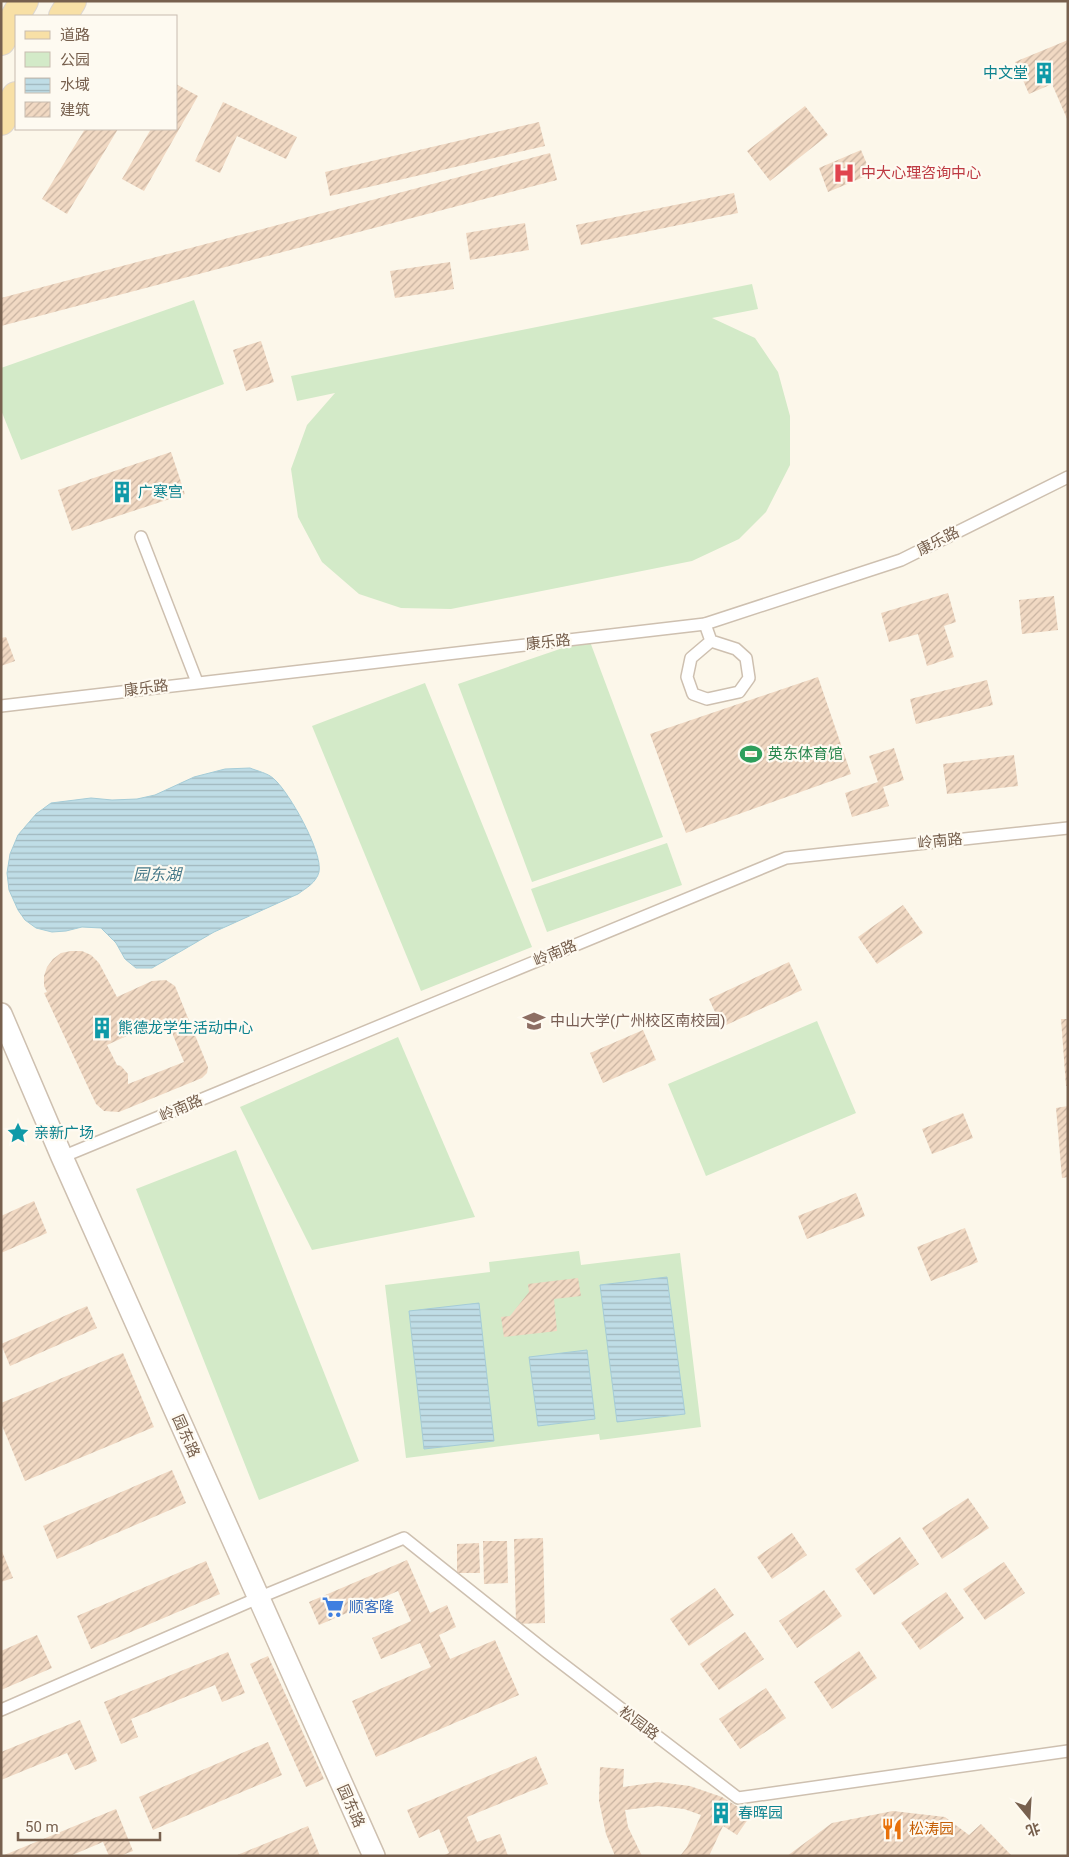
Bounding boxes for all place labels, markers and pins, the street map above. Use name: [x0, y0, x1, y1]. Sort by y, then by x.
building icon: 中文堂: [1031, 60, 1057, 86]
place label: 中文堂: [983, 64, 1028, 82]
hospital icon: 中大心理咨询中心: [831, 160, 857, 186]
place label: 中大心理咨询中心: [861, 164, 981, 182]
building icon: 广寒宫: [109, 479, 135, 505]
place label: 广寒宫: [138, 483, 183, 501]
sports icon: 英东体育馆: [738, 741, 764, 767]
place label: 英东体育馆: [768, 745, 843, 763]
school or university icon: 中山大学(广州校区南校园): [521, 1008, 547, 1034]
place label: 中山大学(广州校区南校园): [550, 1012, 725, 1030]
building icon: 熊德龙学生活动中心: [89, 1015, 115, 1041]
place label: 熊德龙学生活动中心: [118, 1019, 253, 1037]
place icon: 亲新广场: [5, 1120, 31, 1146]
place label: 亲新广场: [34, 1124, 94, 1142]
supermarket icon: 顺客隆: [320, 1594, 346, 1620]
place label: 顺客隆: [349, 1598, 394, 1616]
building icon: 春晖园: [708, 1800, 734, 1826]
place label: 春晖园: [738, 1804, 783, 1822]
restaurant icon: 松涛园: [879, 1816, 905, 1842]
place label: 松涛园: [909, 1820, 954, 1838]

